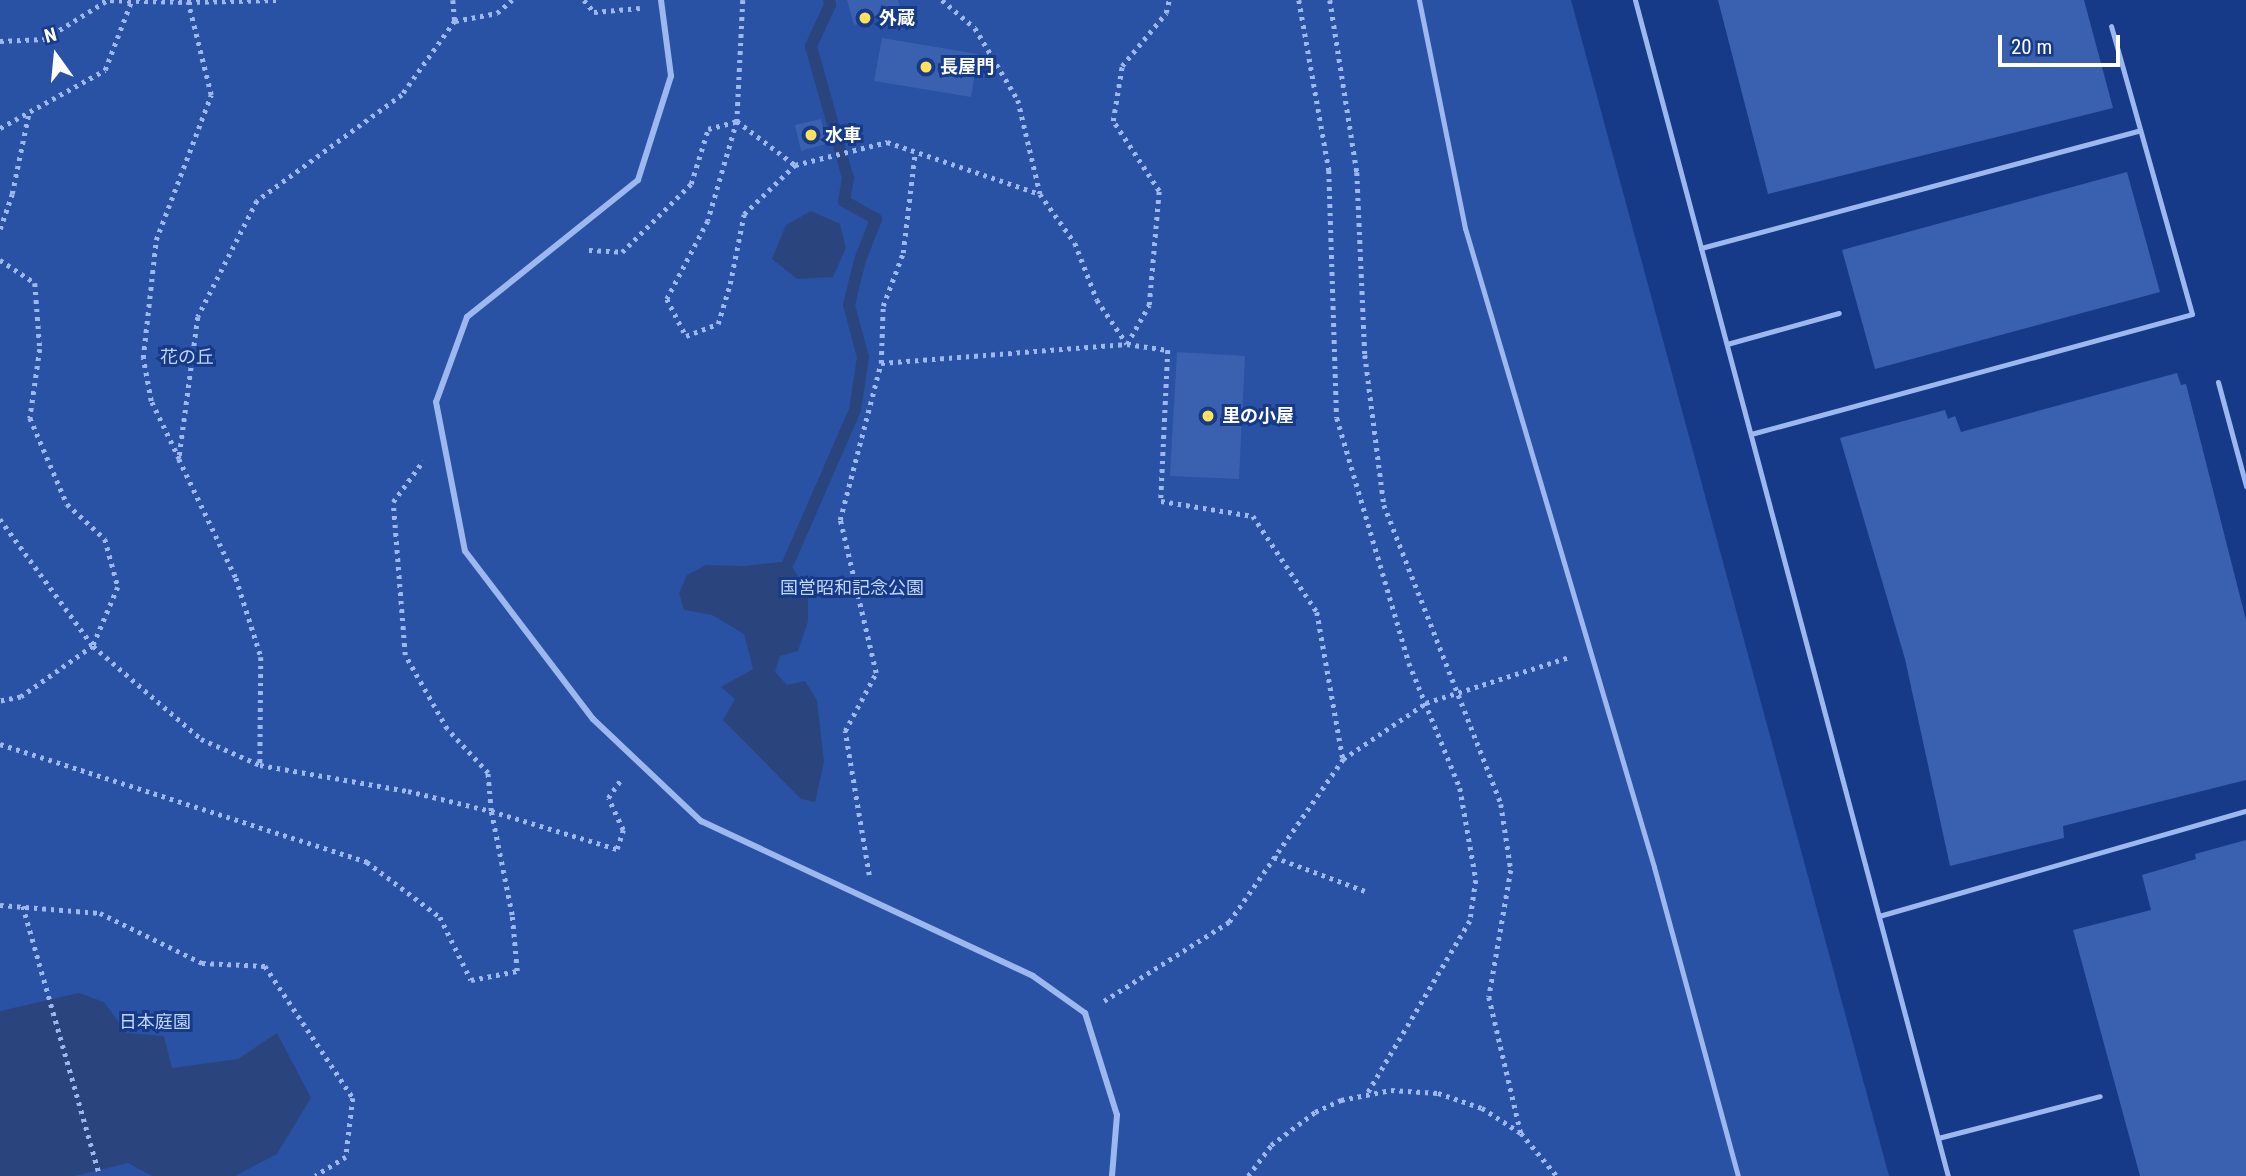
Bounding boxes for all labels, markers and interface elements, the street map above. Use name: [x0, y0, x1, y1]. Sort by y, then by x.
place label: 外蔵: [879, 7, 915, 29]
marker: 外蔵: [857, 10, 873, 26]
north arrow: [21, 21, 91, 91]
scale bar: [2001, 21, 2124, 65]
text: N: [42, 23, 59, 48]
text: 20 m: [2011, 35, 2052, 59]
place label: 長屋門: [940, 56, 994, 78]
marker: 長屋門: [918, 59, 934, 75]
place label: 水車: [825, 124, 861, 146]
marker: 水車: [803, 127, 819, 143]
park label: 花の丘: [160, 346, 214, 368]
place label: 里の小屋: [1222, 405, 1294, 427]
marker: 里の小屋: [1200, 408, 1216, 424]
park label: 国営昭和記念公園: [780, 577, 924, 599]
park label: 日本庭園: [119, 1011, 191, 1033]

